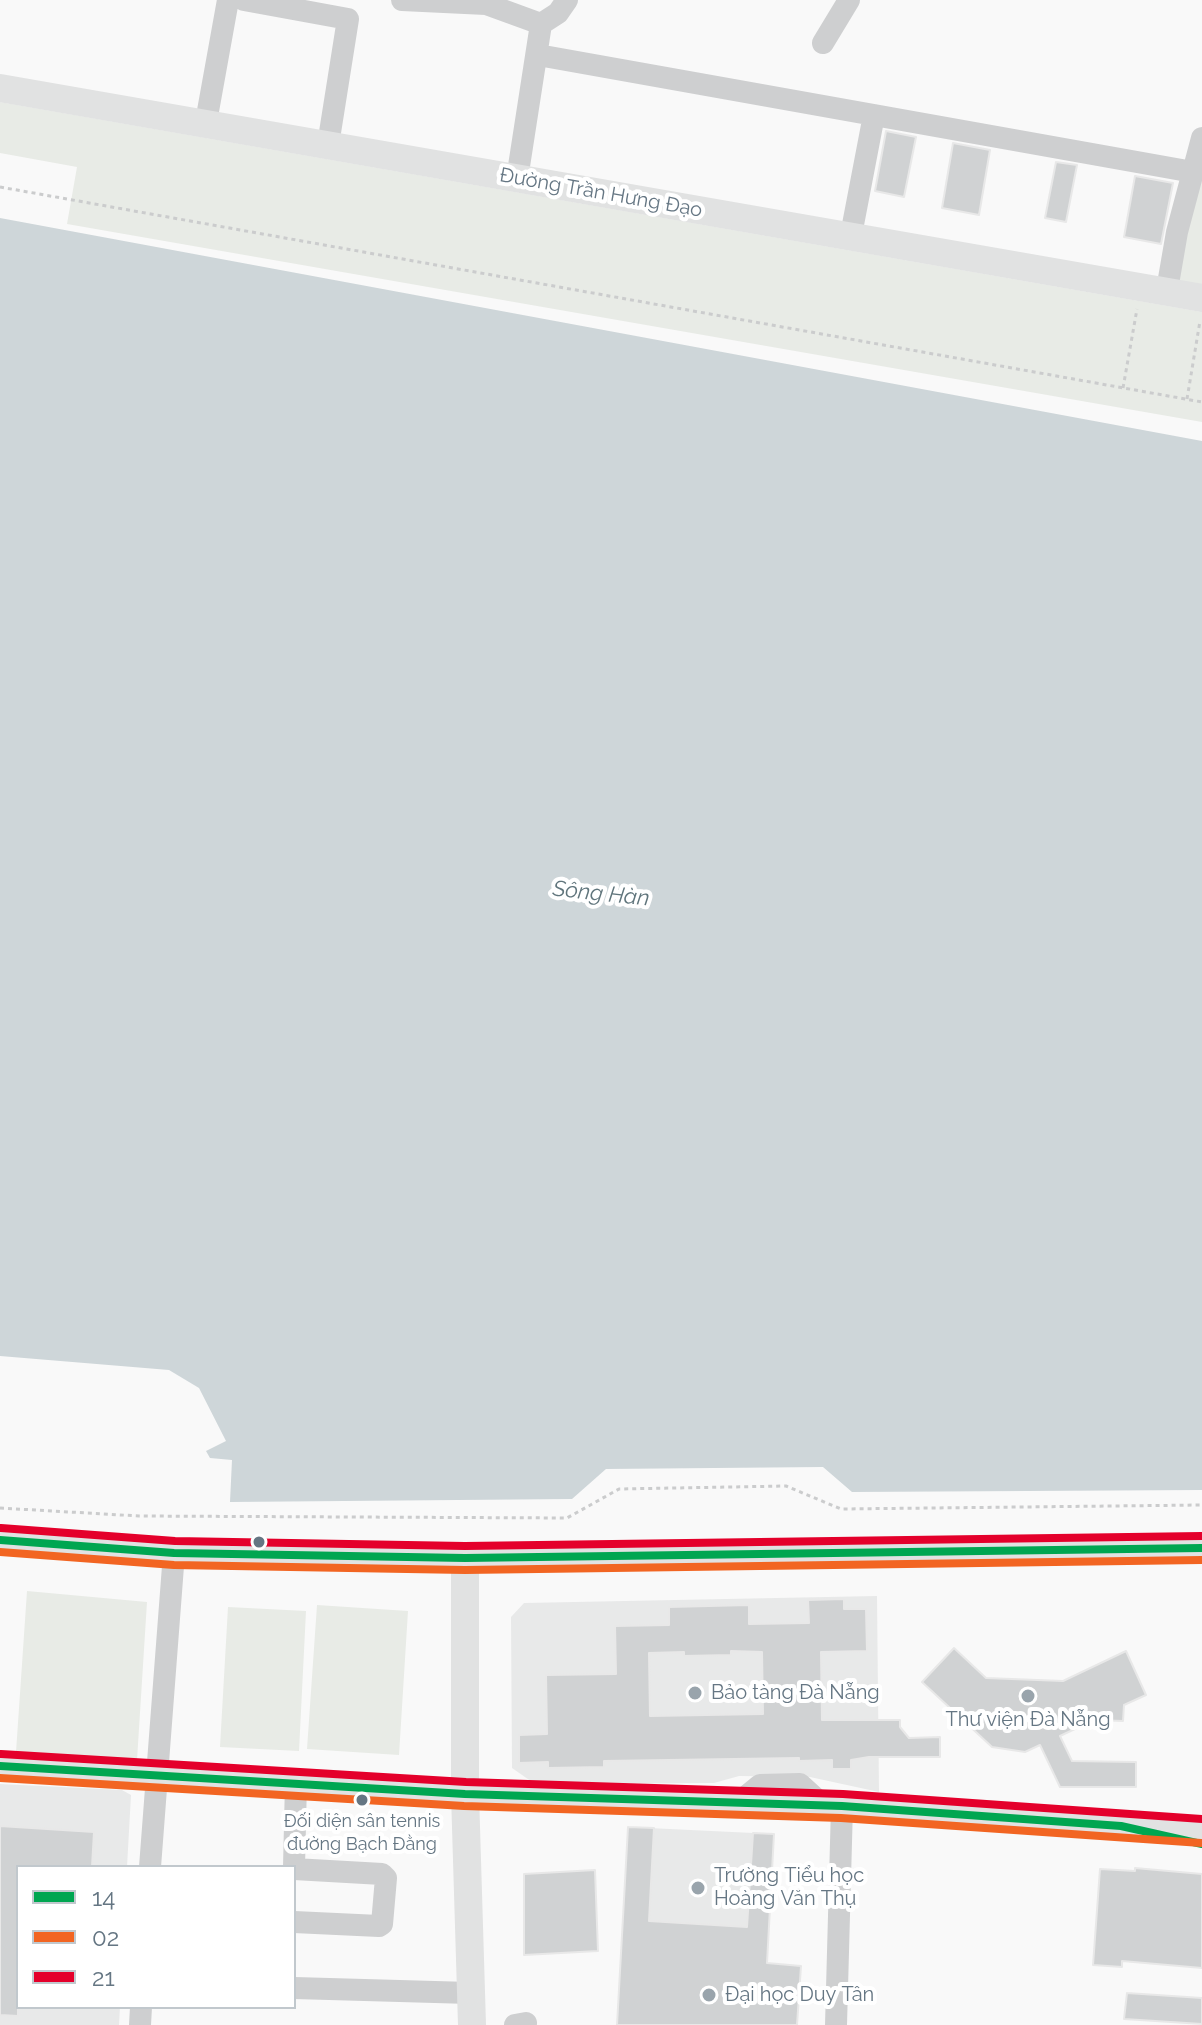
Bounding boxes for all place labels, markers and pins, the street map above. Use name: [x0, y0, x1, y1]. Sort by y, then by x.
unlabelled marker: [251, 1534, 267, 1550]
place label: Bảo tàng Đà Nẵng: [711, 1681, 880, 1705]
marker: Bảo tàng Đà Nẵng: [686, 1684, 704, 1702]
marker: Thư viện Đà Nẵng: [1019, 1687, 1037, 1705]
place label: Thư viện Đà Nẵng: [945, 1708, 1111, 1732]
marker: Đối diện sân tennis đường Bạch Đằng: [354, 1792, 370, 1808]
place label: Đối diện sân tennis đường Bạch Đằng: [284, 1811, 440, 1854]
place label: Trường Tiểu học Hoàng Văn Thụ: [714, 1864, 864, 1911]
marker: Trường Tiểu học Hoàng Văn Thụ: [689, 1879, 707, 1897]
place label: Đại học Duy Tân: [725, 1983, 874, 2007]
marker: Đại học Duy Tân: [700, 1986, 718, 2004]

